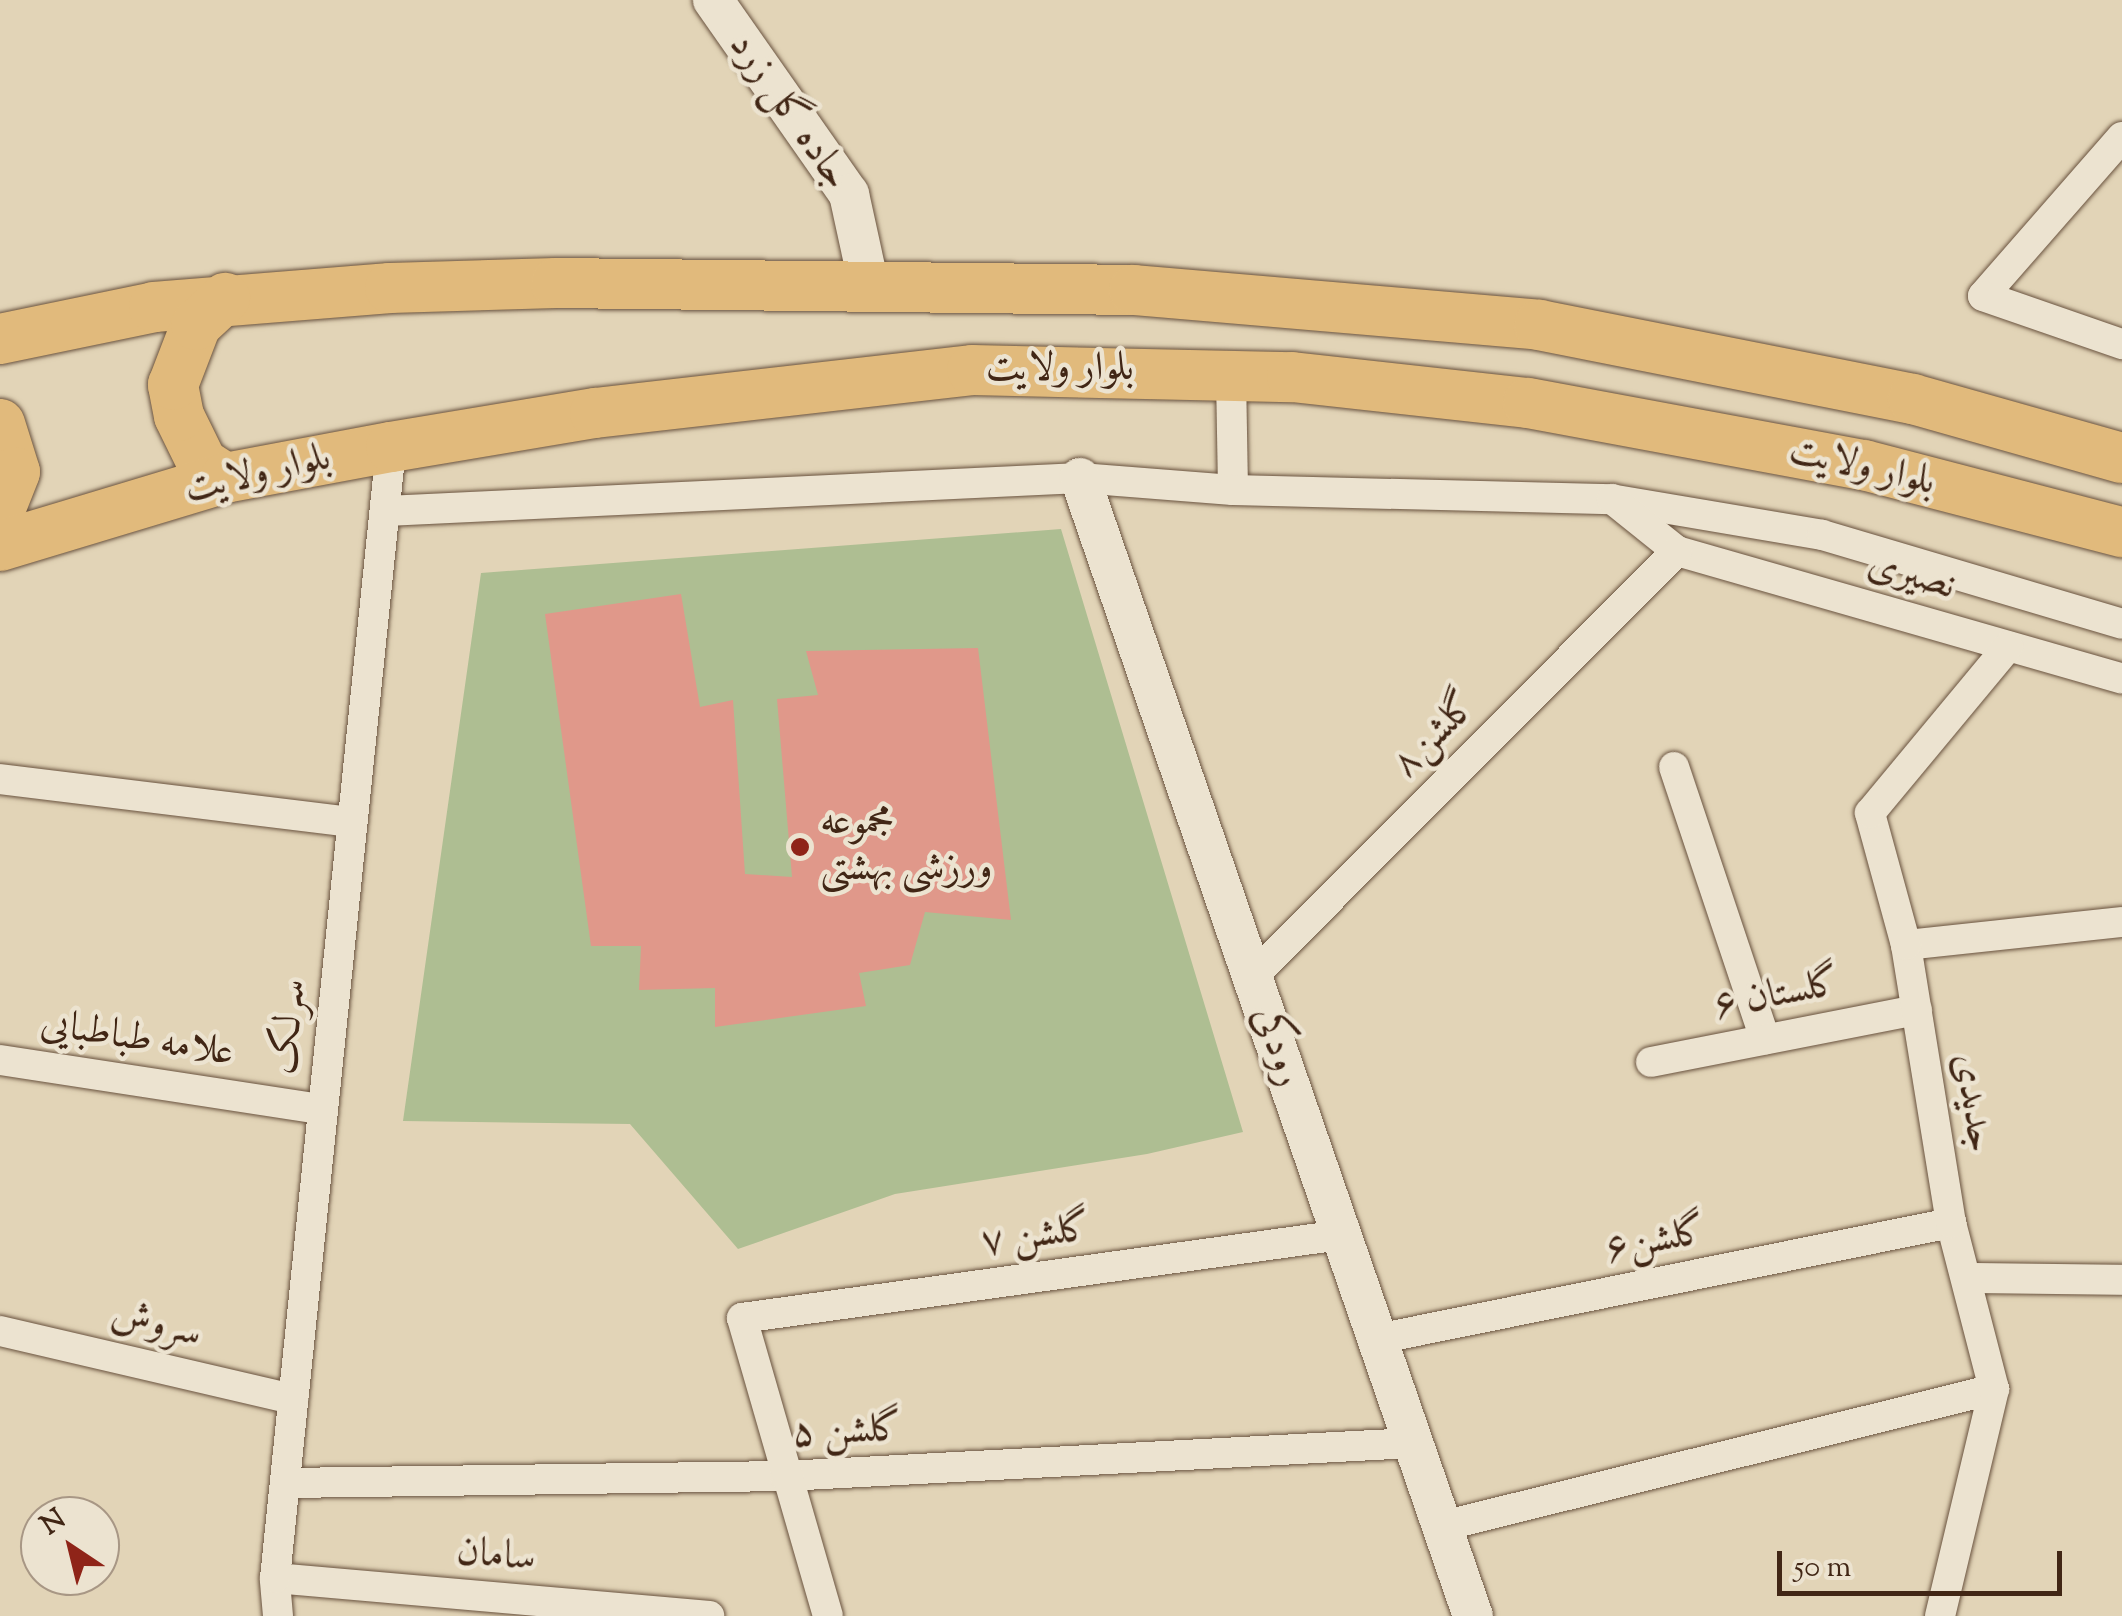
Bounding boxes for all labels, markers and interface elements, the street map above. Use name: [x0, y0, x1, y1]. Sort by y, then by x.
street label: جاده گل زرد: [717, 24, 859, 200]
street label: بلوار ولایت: [986, 346, 1134, 394]
street label: بلوار ولایت: [1784, 428, 1940, 508]
street label: بلوار ولایت: [180, 435, 336, 515]
street label: نصیری: [1862, 542, 1960, 612]
street label: گلشن۸: [1383, 683, 1489, 789]
place label: مجموعه ورزشی بهشتی: [820, 800, 992, 894]
marker: مجموعه ورزشی بهشتی: [789, 836, 811, 858]
street label: گلستان ۶: [1710, 960, 1844, 1032]
street label: سرلک: [261, 977, 319, 1077]
street label: علامه طباطبایی: [37, 1001, 237, 1079]
street label: رودکی: [1240, 1001, 1312, 1093]
street label: جدیدی: [1940, 1050, 2004, 1156]
street label: گلشن ۷: [978, 1206, 1094, 1268]
street label: گلشن۶: [1601, 1209, 1711, 1275]
street label: سروش: [106, 1292, 206, 1360]
street label: گلشن ۵: [791, 1406, 903, 1460]
north arrow: [20, 1496, 120, 1596]
text: N: [33, 1500, 75, 1546]
street label: سامان: [454, 1530, 538, 1584]
scale bar: [1782, 1531, 2067, 1593]
text: 50 m: [1794, 1547, 1851, 1590]

